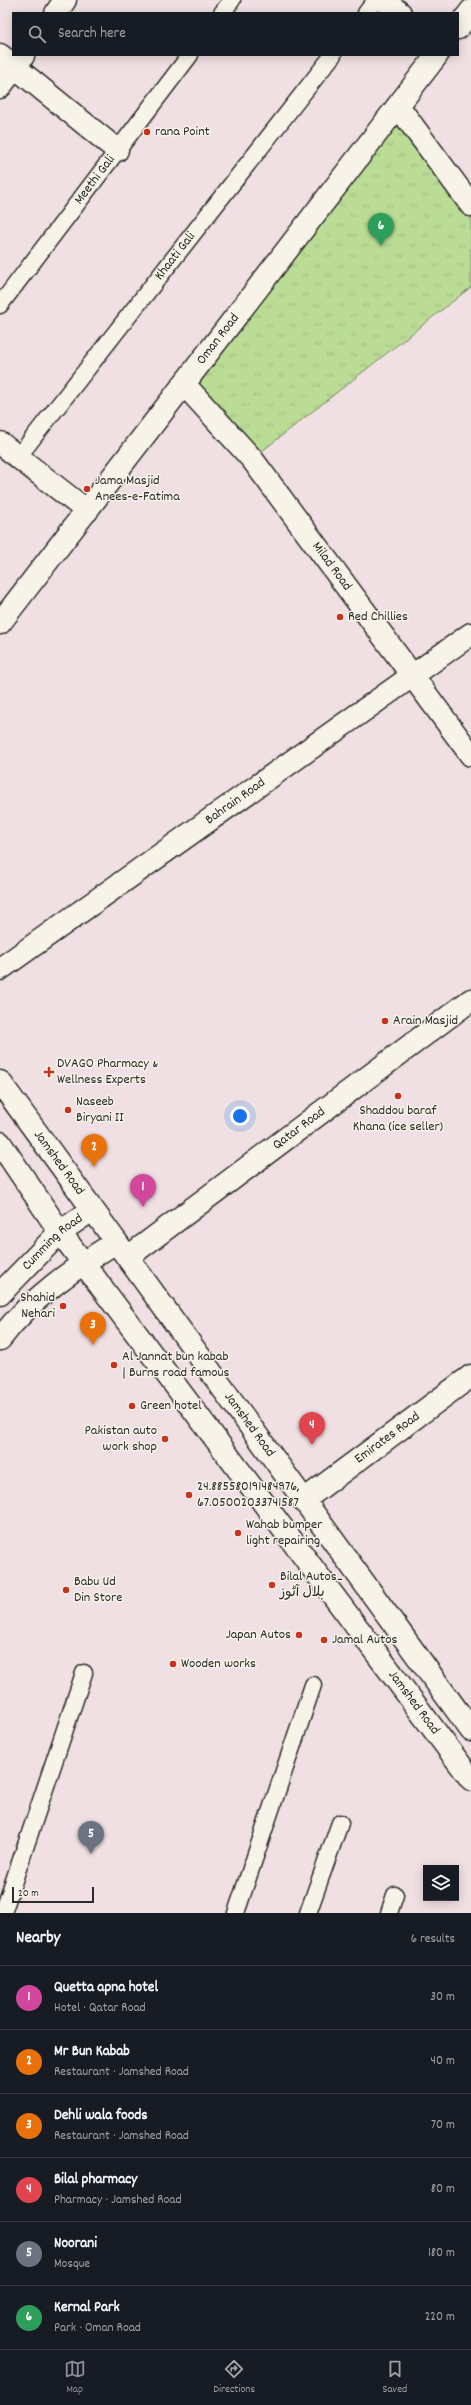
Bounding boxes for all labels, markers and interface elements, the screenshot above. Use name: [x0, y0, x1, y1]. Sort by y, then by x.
search box: [12, 12, 459, 56]
icon: search: [26, 23, 48, 45]
text: Search here: [58, 23, 126, 45]
place label: rana Point: [155, 122, 210, 142]
marker: rana Point: [142, 127, 152, 137]
street label: Meethi Gali: [70, 151, 121, 209]
pin: 6: [368, 213, 394, 246]
street label: Khaati Gali: [150, 228, 201, 285]
street label: Oman Road: [192, 309, 245, 369]
place label: Jama Masjid Anees-e-Fatima: [95, 471, 180, 507]
marker: Jama Masjid Anees-e-Fatima: [82, 484, 92, 494]
street label: Milad Road: [307, 538, 356, 595]
place label: Red Chillies: [348, 607, 408, 627]
marker: Red Chillies: [335, 612, 345, 622]
street label: Bahrain Road: [201, 773, 270, 830]
place label: Arain Masjid: [393, 1011, 458, 1031]
marker: Arain Masjid: [380, 1016, 390, 1026]
place label: DVAGO Pharmacy & Wellness Experts: [57, 1054, 158, 1090]
marker: DVAGO Pharmacy & Wellness Experts: [44, 1067, 54, 1077]
marker: Shaddou baraf Khana (ice seller): [393, 1091, 403, 1101]
place label: Naseeb Biryani II: [76, 1092, 124, 1128]
place label: Shaddou baraf Khana (ice seller): [353, 1101, 444, 1137]
street label: Qatar Road: [269, 1102, 330, 1155]
marker: Naseeb Biryani II: [63, 1105, 73, 1115]
your location: [230, 1106, 250, 1126]
street label: Jamshed Road: [28, 1126, 89, 1199]
pin: 2: [81, 1134, 107, 1167]
pin: 1: [130, 1174, 156, 1207]
street label: Cumming Road: [18, 1209, 87, 1275]
place label: Shahid Nehari: [20, 1288, 55, 1324]
marker: Shahid Nehari: [58, 1301, 68, 1311]
pin: 3: [80, 1312, 106, 1345]
place label: Al Jannat bun kabab | Burns road famous: [122, 1347, 230, 1383]
marker: Al Jannat bun kabab | Burns road famous: [109, 1360, 119, 1370]
street label: Jamshed Road: [219, 1388, 280, 1462]
place label: Green hotel: [140, 1396, 202, 1416]
marker: Green hotel: [127, 1401, 137, 1411]
street label: Emirates Road: [351, 1407, 424, 1469]
pin: 4: [299, 1412, 325, 1445]
place label: Pakistan auto work shop: [84, 1421, 157, 1457]
marker: Pakistan auto work shop: [160, 1434, 170, 1444]
place label: 24.885580191484976, 67.05002033741587: [197, 1477, 300, 1513]
marker: 24.885580191484976, 67.05002033741587: [184, 1490, 194, 1500]
place label: Wahab bumper light repairing: [246, 1515, 323, 1551]
marker: Wahab bumper light repairing: [233, 1528, 243, 1538]
place label: Bilal Autos۔ بلال آٹوز: [279, 1567, 343, 1603]
place label: Babu Ud Din Store: [74, 1572, 122, 1608]
marker: Bilal Autos۔ بلال آٹوز: [267, 1580, 277, 1590]
marker: Babu Ud Din Store: [61, 1585, 71, 1595]
place label: Japan Autos: [226, 1625, 291, 1645]
marker: Japan Autos: [294, 1630, 304, 1640]
place label: Jamal Autos: [332, 1630, 397, 1650]
marker: Jamal Autos: [319, 1635, 329, 1645]
place label: Wooden works: [181, 1654, 256, 1674]
marker: Wooden works: [168, 1659, 178, 1669]
street label: Jamshed Road: [383, 1666, 444, 1739]
pin: 5: [78, 1821, 104, 1854]
map controls: [423, 1865, 459, 1901]
button: layers: [423, 1865, 459, 1901]
scale bar: [12, 1885, 94, 1904]
text: 20 m: [18, 1886, 39, 1902]
text: Nearby: [16, 1927, 60, 1951]
text: 6 results: [411, 1930, 455, 1949]
text: Quetta apna hotel: [54, 1977, 158, 1999]
text: 1: [28, 1988, 30, 2007]
text: 30 m: [430, 1988, 455, 2007]
text: Hotel · Qatar Road: [54, 1999, 146, 2018]
text: Mr Bun Kabab: [54, 2041, 130, 2063]
text: 2: [26, 2052, 32, 2071]
text: 40 m: [431, 2052, 455, 2071]
text: Restaurant · Jamshed Road: [54, 2063, 189, 2082]
text: Dehli wala foods: [54, 2105, 148, 2127]
text: 3: [26, 2116, 32, 2135]
text: 70 m: [431, 2116, 455, 2135]
text: Restaurant · Jamshed Road: [54, 2127, 189, 2146]
text: Bilal pharmacy: [54, 2169, 137, 2191]
text: 4: [26, 2180, 32, 2199]
text: 80 m: [431, 2180, 455, 2199]
text: Pharmacy · Jamshed Road: [54, 2191, 182, 2210]
text: Noorani: [54, 2233, 97, 2255]
text: 5: [26, 2244, 32, 2263]
text: 180 m: [428, 2244, 455, 2263]
text: Mosque: [54, 2255, 90, 2274]
text: Kernal Park: [54, 2297, 120, 2319]
text: 6: [26, 2308, 32, 2327]
text: 220 m: [425, 2308, 455, 2327]
text: Park · Oman Road: [54, 2319, 141, 2338]
tab: Map: [64, 2358, 86, 2398]
tab: Directions: [213, 2358, 255, 2398]
tab: Saved: [383, 2358, 407, 2398]

